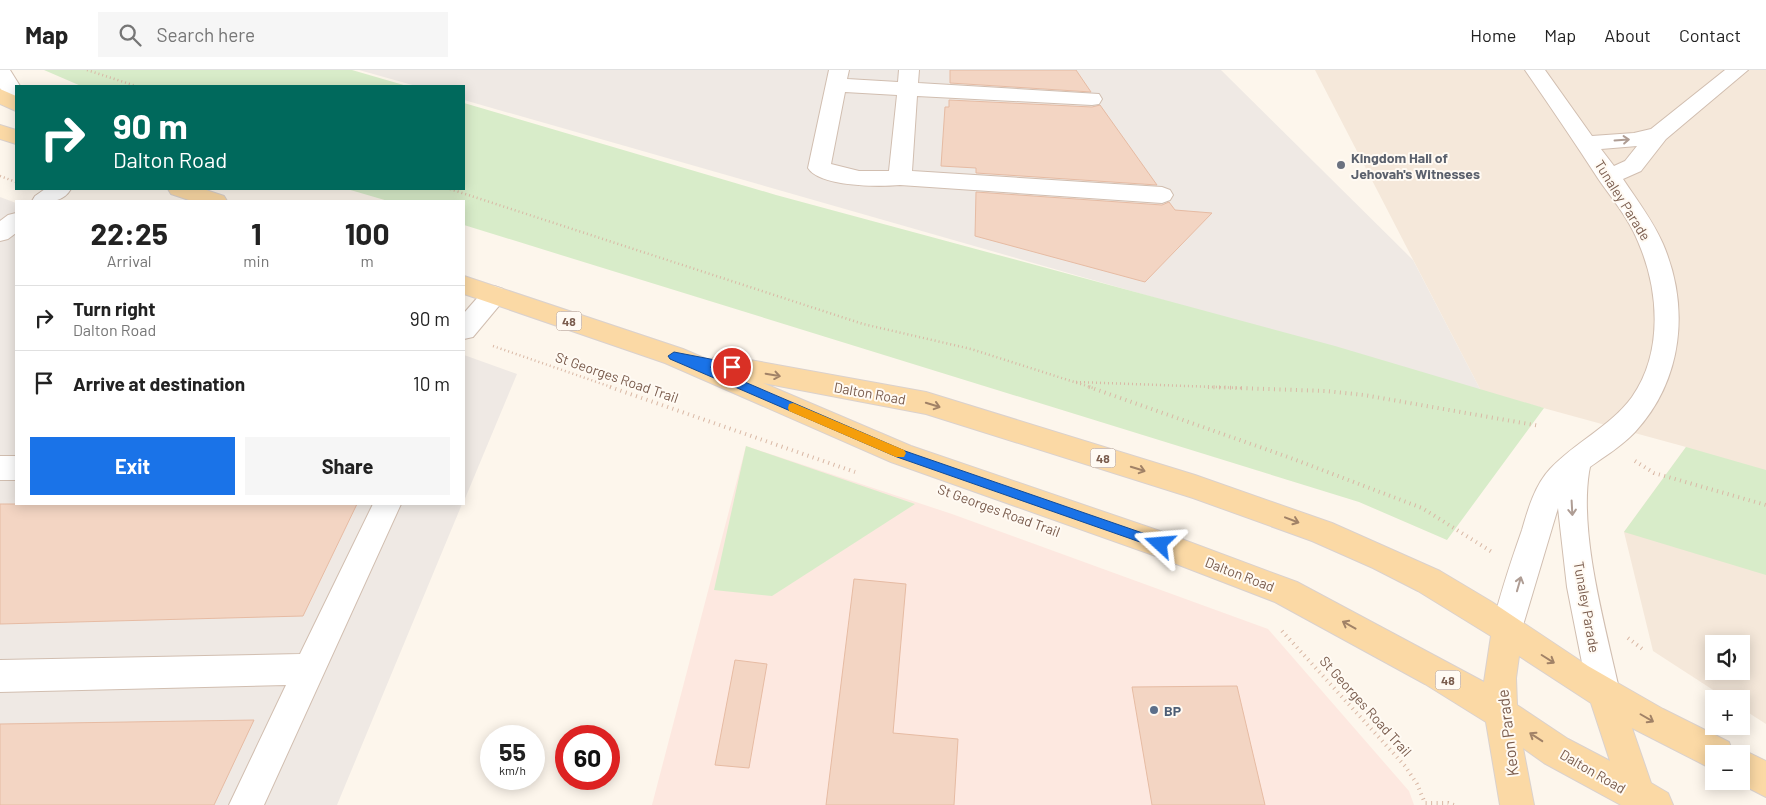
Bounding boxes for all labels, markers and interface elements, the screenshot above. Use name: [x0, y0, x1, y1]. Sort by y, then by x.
search box: [98, 12, 448, 57]
text: Map: [25, 20, 68, 49]
icon: search: [116, 21, 144, 49]
text: Search here: [156, 23, 255, 46]
text: Home: [1470, 24, 1516, 46]
text: Map: [1544, 24, 1576, 46]
text: About: [1604, 24, 1651, 46]
text: Contact: [1679, 24, 1741, 46]
text: 90 m: [113, 104, 188, 146]
icon: right: [30, 105, 95, 170]
one-way arrow: [1614, 136, 1630, 145]
text: Dalton Road: [113, 146, 227, 172]
place label: Kingdom Hall of Jehovah's Witnesses: [1351, 149, 1480, 182]
street label: Tunaley Parade: [1591, 156, 1655, 244]
marker: Kingdom Hall of Jehovah's Witnesses: [1335, 159, 1347, 171]
text: 22:25: [90, 215, 168, 251]
text: 1: [251, 215, 262, 251]
text: 100: [345, 215, 390, 251]
text: Arrival: [107, 251, 152, 270]
text: min: [243, 251, 269, 270]
text: m: [361, 251, 374, 270]
text: Turn right: [73, 297, 155, 320]
icon: right: [30, 304, 58, 332]
text: 90 m: [410, 307, 450, 330]
road number: 48: [556, 312, 582, 330]
text: Dalton Road: [73, 320, 156, 339]
pin: [711, 346, 753, 388]
street label: St Georges Road Trail: [553, 348, 681, 406]
icon: arrive: [718, 353, 746, 381]
icon: arrive: [30, 369, 58, 397]
one-way arrow: [765, 370, 781, 380]
text: Arrive at destination: [73, 372, 245, 395]
text: 10 m: [413, 372, 450, 395]
street label: Dalton Road: [833, 378, 907, 408]
one-way arrow: [924, 401, 940, 411]
button: Exit: [30, 437, 235, 495]
button: Share: [245, 437, 450, 495]
road number: 48: [1090, 448, 1116, 468]
one-way arrow: [1130, 464, 1146, 474]
street label: St Georges Road Trail: [935, 480, 1063, 540]
one-way arrow: [1567, 500, 1576, 516]
one-way arrow: [1284, 516, 1299, 525]
position arrow: [1133, 517, 1185, 569]
street label: Dalton Road: [1203, 553, 1277, 595]
street label: Tunaley Parade: [1571, 560, 1603, 654]
one-way arrow: [1515, 577, 1524, 593]
one-way arrow: [1342, 620, 1357, 630]
map controls: [1705, 635, 1750, 790]
button: sound: [1705, 635, 1750, 680]
street label: St Georges Road Trail: [1317, 652, 1415, 760]
one-way arrow: [1541, 653, 1555, 664]
road number: 48: [1436, 670, 1460, 690]
street label: Keon Parade: [1492, 688, 1522, 778]
button: +: [1705, 690, 1750, 735]
place label: BP: [1164, 702, 1181, 719]
marker: BP: [1148, 704, 1160, 716]
one-way arrow: [1639, 713, 1653, 723]
speed limit sign: 60: [555, 725, 620, 790]
one-way arrow: [1529, 732, 1543, 742]
text: 55: [499, 736, 526, 766]
street label: Dalton Road: [1557, 745, 1629, 797]
button: −: [1705, 745, 1750, 790]
text: km/h: [499, 763, 526, 777]

